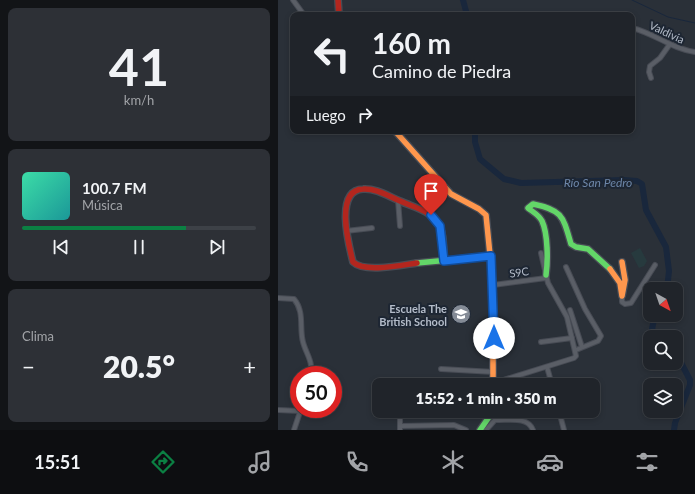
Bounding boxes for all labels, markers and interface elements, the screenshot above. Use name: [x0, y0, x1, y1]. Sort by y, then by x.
street label: Valdivia: [647, 18, 687, 46]
text: 160 m: [372, 26, 451, 60]
icon: left: [306, 28, 358, 80]
text: 41: [109, 35, 169, 97]
text: Camino de Piedra: [372, 60, 511, 82]
text: km/h: [124, 92, 154, 108]
icon: right: [354, 104, 376, 126]
text: Luego: [306, 106, 346, 124]
pin: [414, 174, 448, 215]
water label: Río San Pedro: [564, 175, 632, 190]
text: 100.7 FM: [82, 179, 147, 197]
icon: arrive: [420, 180, 442, 202]
text: Música: [82, 197, 123, 213]
icon: previous: [50, 236, 72, 258]
icon: pause: [128, 236, 150, 258]
icon: next: [206, 236, 228, 258]
street label: S9C: [508, 264, 530, 280]
north arrow: [643, 282, 683, 322]
map controls: [643, 282, 683, 418]
place label: Escuela The British School: [379, 302, 447, 328]
school or university icon: Escuela The British School: [450, 303, 472, 325]
position arrow: [473, 317, 515, 359]
text: Clima: [22, 328, 54, 344]
button: search: [643, 330, 683, 370]
text: 20.5°: [103, 348, 175, 384]
text: −: [22, 353, 35, 380]
text: +: [243, 353, 256, 380]
speed limit sign: 50: [290, 366, 342, 418]
button: layers: [643, 378, 683, 418]
text: 15:52 · 1 min · 350 m: [415, 389, 557, 407]
icon: directions: [149, 448, 177, 476]
icon: music: [246, 448, 274, 476]
icon: phone: [343, 448, 371, 476]
icon: climate: [439, 448, 467, 476]
icon: car: [536, 448, 564, 476]
icon: filters: [633, 448, 661, 476]
text: 15:51: [34, 451, 81, 473]

